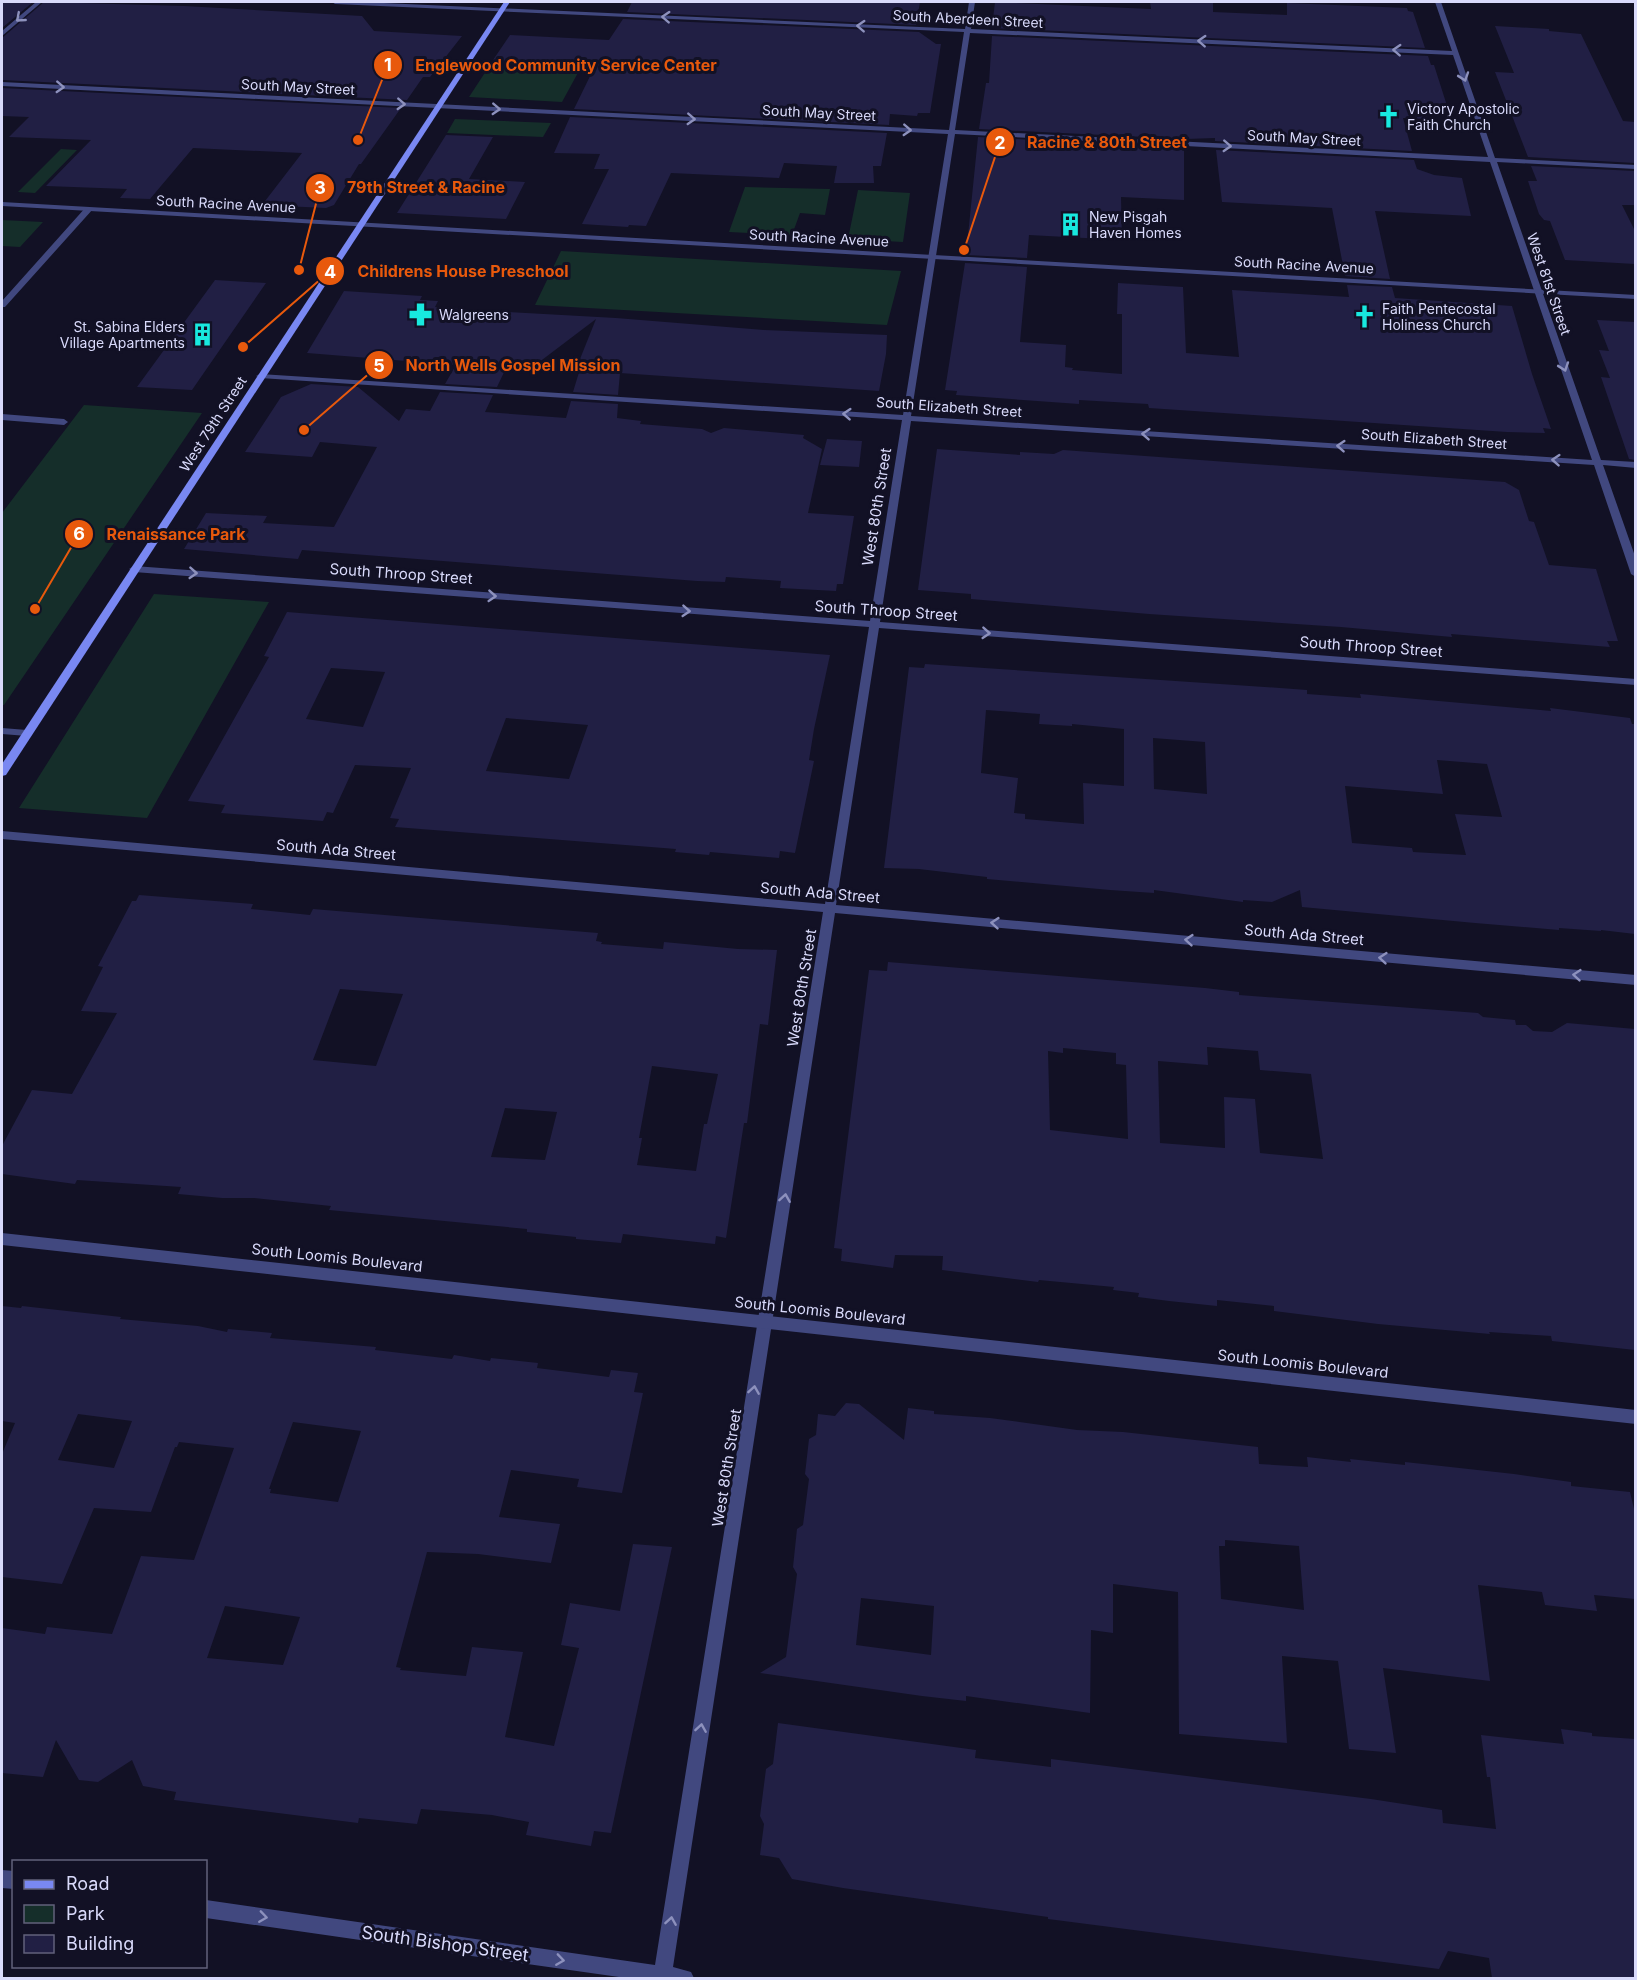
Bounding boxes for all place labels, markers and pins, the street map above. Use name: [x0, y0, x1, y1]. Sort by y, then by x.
callout: Englewood Community Service Center: [373, 48, 729, 82]
place label: Victory Apostolic Faith Church: [1407, 100, 1520, 133]
church icon: Victory Apostolic Faith Church: [1376, 104, 1402, 130]
callout: Racine & 80th Street: [985, 125, 1198, 159]
callout: 79th Street & Racine: [305, 171, 517, 205]
place label: New Pisgah Haven Homes: [1089, 208, 1182, 241]
building icon: New Pisgah Haven Homes: [1058, 212, 1084, 238]
callout: Childrens House Preschool: [315, 254, 580, 288]
place label: Faith Pentecostal Holiness Church: [1382, 300, 1496, 333]
pharmacy icon: Walgreens: [408, 302, 434, 328]
church icon: Faith Pentecostal Holiness Church: [1351, 304, 1377, 330]
place label: Walgreens: [439, 306, 509, 323]
place label: St. Sabina Elders Village Apartments: [60, 318, 185, 351]
building icon: St. Sabina Elders Village Apartments: [190, 322, 216, 348]
callout: North Wells Gospel Mission: [364, 348, 633, 382]
callout: Renaissance Park: [64, 517, 257, 551]

